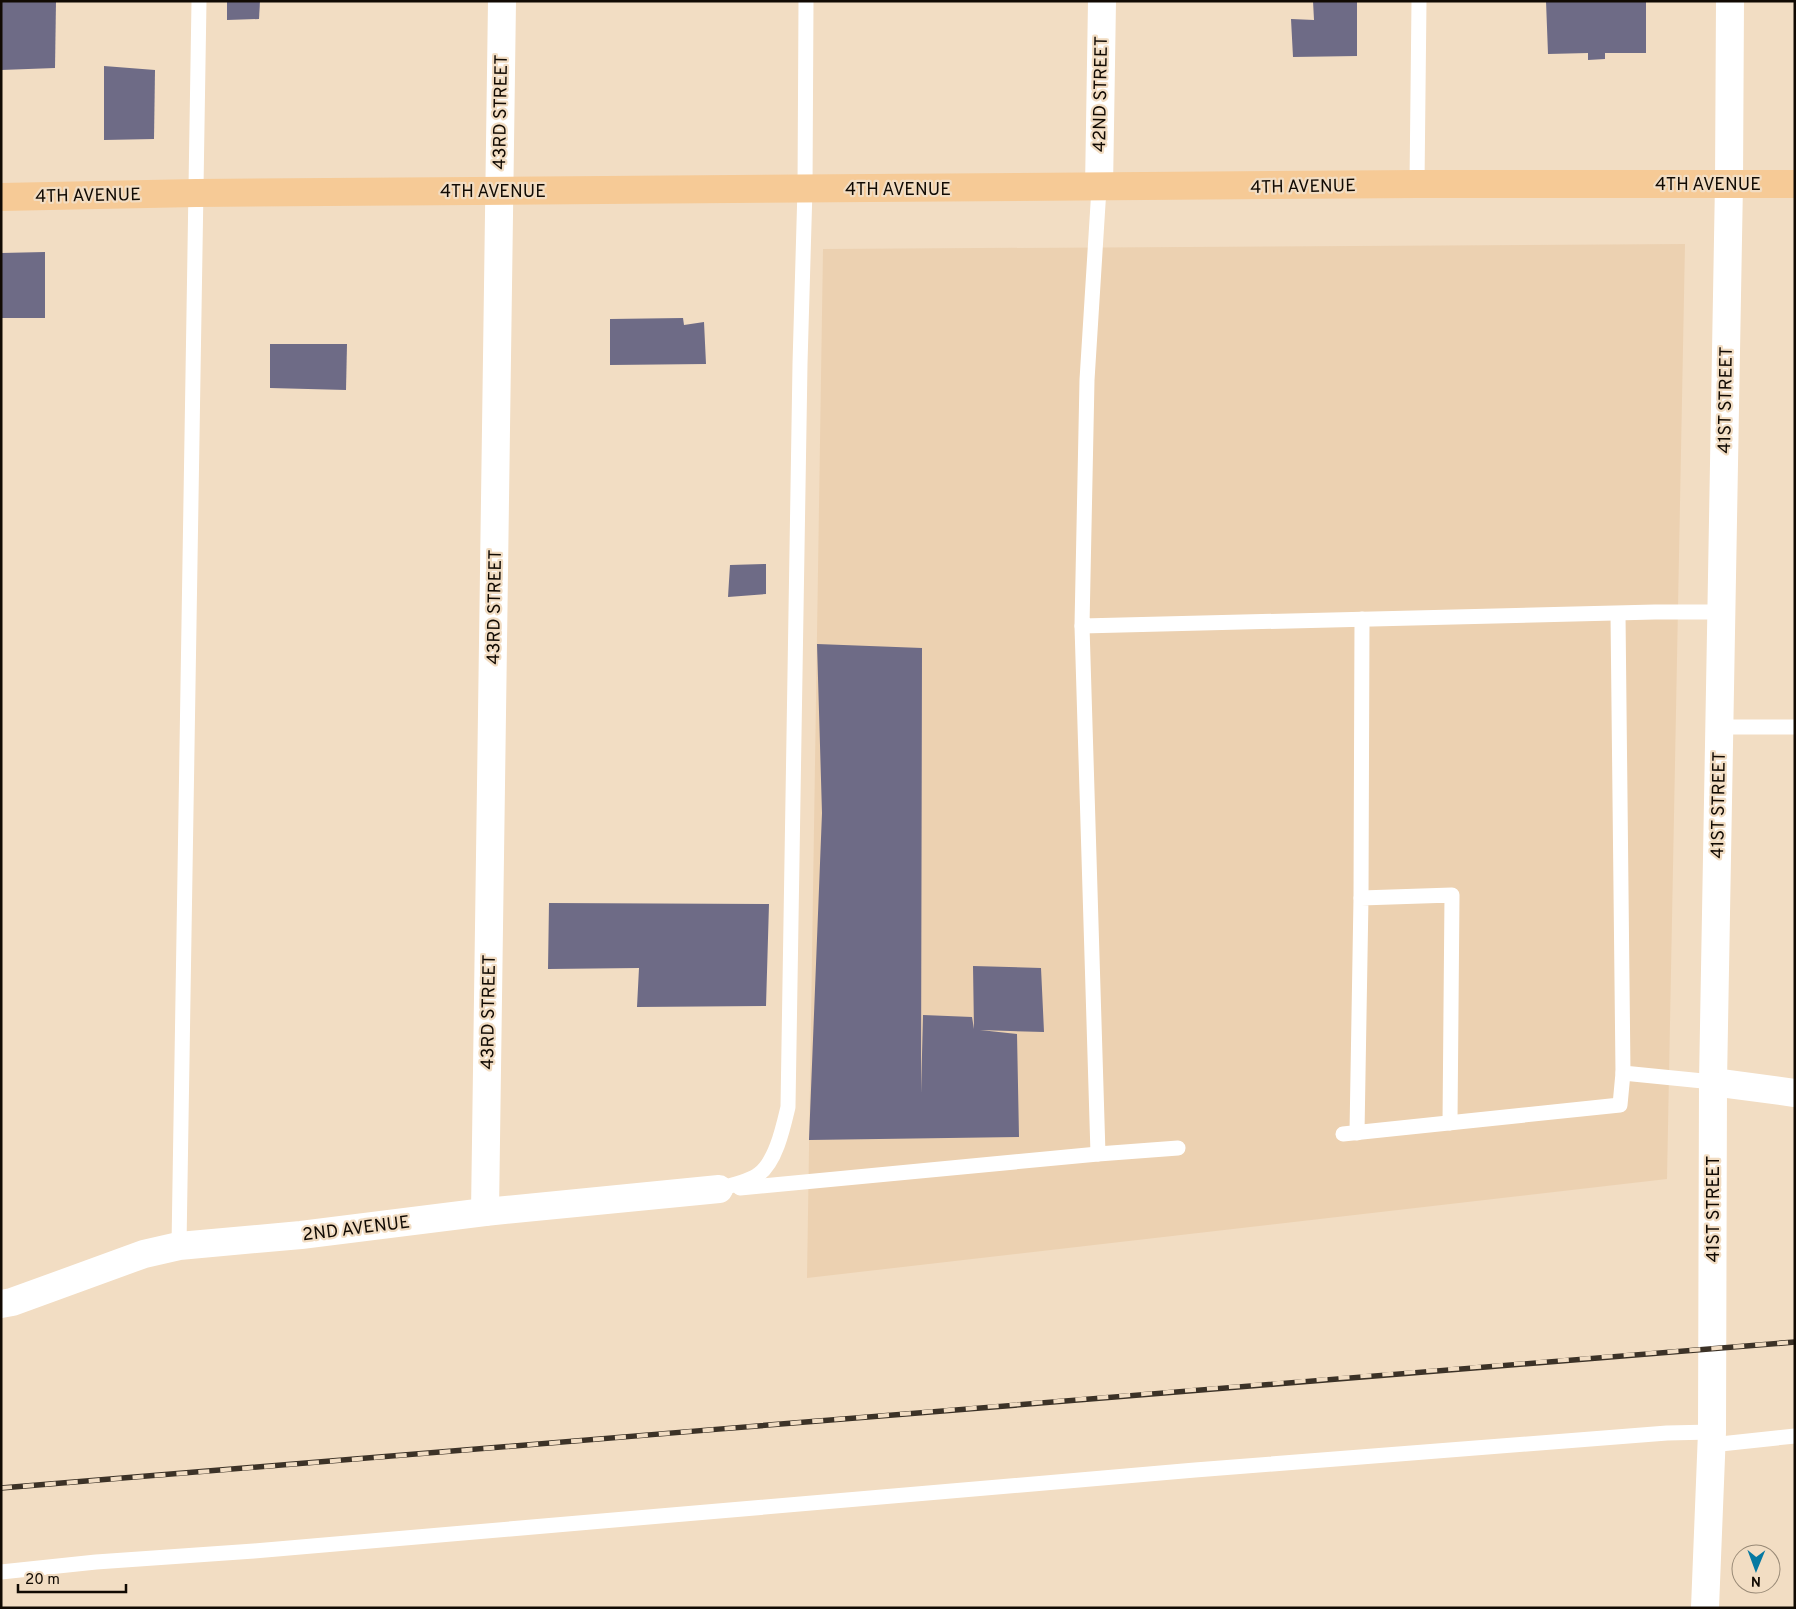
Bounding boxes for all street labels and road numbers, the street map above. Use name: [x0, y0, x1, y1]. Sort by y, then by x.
street label: 42ND STREET: [1089, 36, 1114, 152]
street label: 43RD STREET: [489, 54, 514, 170]
street label: 4TH AVENUE: [1655, 174, 1761, 197]
street label: 4TH AVENUE: [1250, 175, 1356, 200]
street label: 4TH AVENUE: [845, 179, 951, 202]
street label: 4TH AVENUE: [440, 181, 546, 204]
street label: 4TH AVENUE: [35, 184, 141, 209]
street label: 41ST STREET: [1714, 346, 1739, 454]
street label: 43RD STREET: [483, 549, 508, 665]
street label: 41ST STREET: [1707, 751, 1732, 859]
street label: 43RD STREET: [477, 954, 502, 1070]
street label: 41ST STREET: [1703, 1155, 1726, 1263]
street label: 2ND AVENUE: [301, 1211, 411, 1247]

